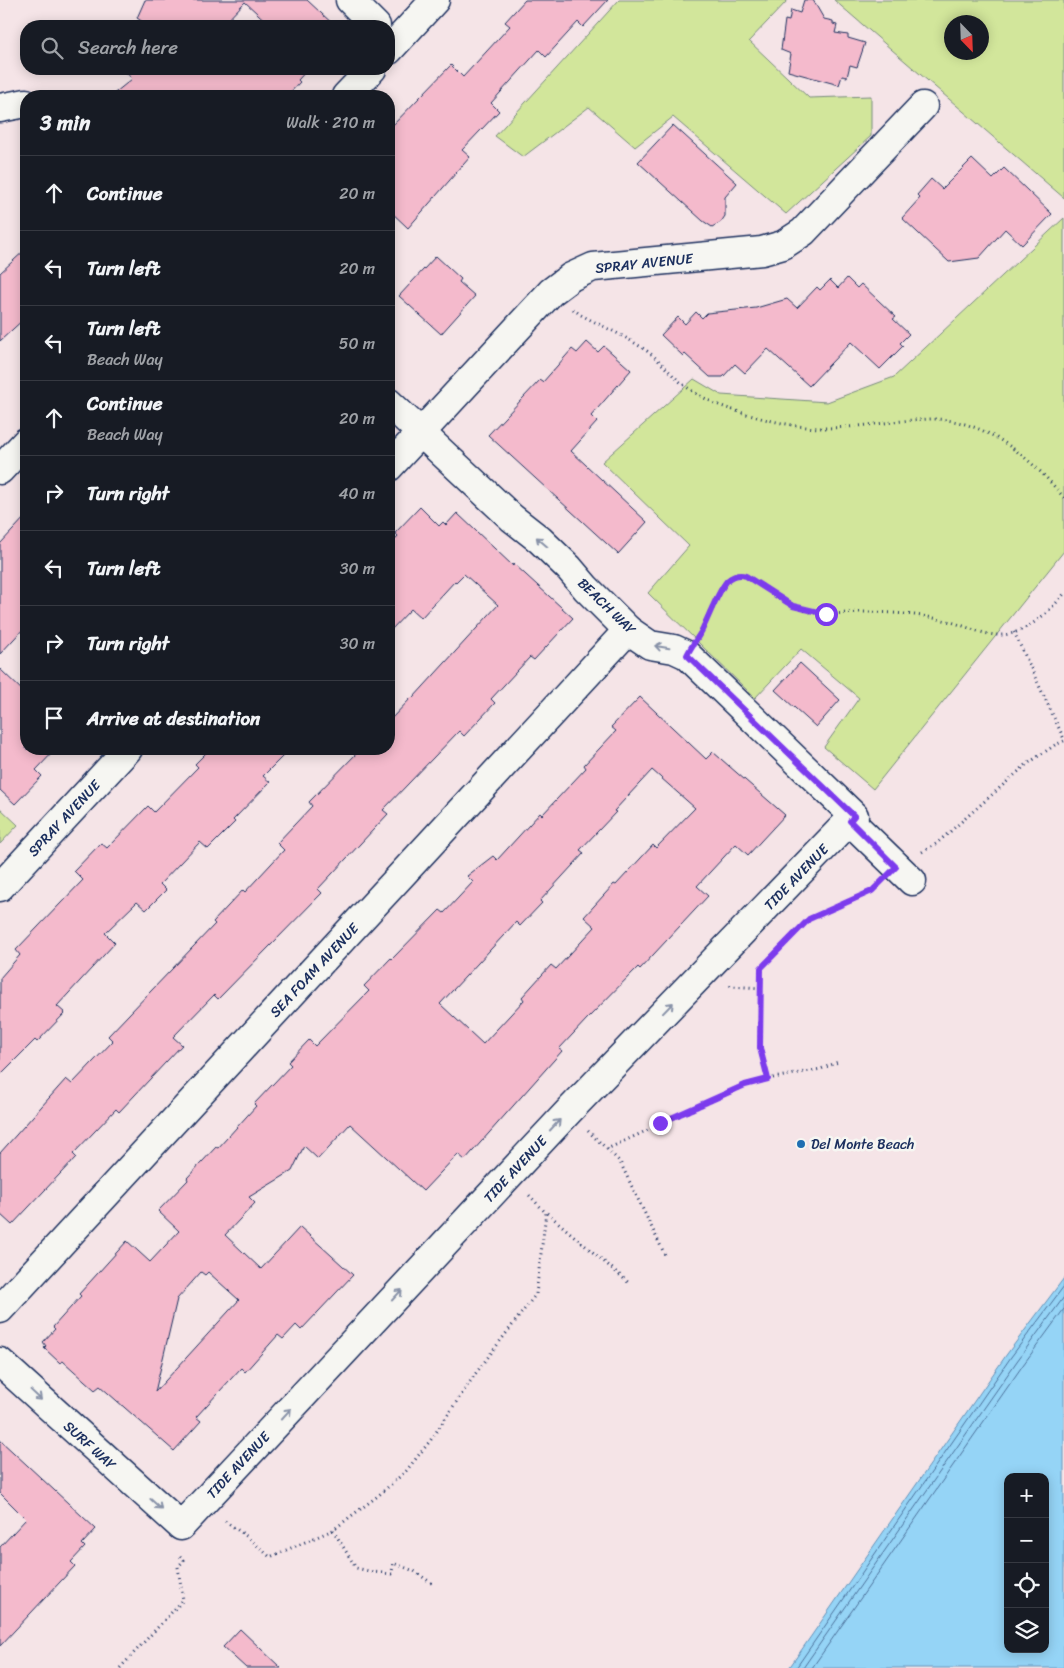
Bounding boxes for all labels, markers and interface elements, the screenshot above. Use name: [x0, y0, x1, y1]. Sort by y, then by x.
north arrow: [944, 15, 989, 60]
search box: [20, 20, 395, 75]
text: Search here: [78, 31, 178, 64]
icon: search: [38, 34, 66, 62]
text: 3 min: [40, 104, 90, 142]
text: Walk · 210 m: [286, 108, 375, 137]
text: Continue: [87, 177, 163, 210]
icon: ahead: [40, 179, 68, 207]
text: 20 m: [339, 179, 375, 208]
street label: SPRAY AVENUE: [594, 246, 695, 281]
text: Turn left: [87, 252, 160, 285]
icon: left: [40, 254, 68, 282]
text: 20 m: [339, 254, 375, 283]
text: Turn left: [87, 312, 160, 345]
icon: left: [40, 329, 68, 357]
text: 50 m: [339, 329, 375, 358]
text: Beach Way: [87, 345, 163, 374]
text: Continue: [87, 387, 163, 420]
icon: ahead: [40, 404, 68, 432]
text: 20 m: [339, 404, 375, 433]
text: Beach Way: [87, 420, 163, 449]
text: Turn right: [87, 477, 169, 510]
icon: right: [40, 479, 68, 507]
text: 40 m: [338, 479, 375, 508]
one-way arrow: [535, 536, 548, 548]
text: Turn left: [87, 552, 160, 585]
icon: left: [40, 554, 68, 582]
text: 30 m: [340, 554, 375, 583]
street label: BEACH WAY: [571, 572, 643, 642]
route start: [815, 603, 838, 626]
text: Turn right: [87, 627, 169, 660]
icon: right: [40, 629, 68, 657]
text: 30 m: [340, 629, 375, 658]
one-way arrow: [655, 641, 671, 651]
text: Arrive at destination: [87, 702, 260, 735]
icon: arrive: [40, 704, 68, 732]
street label: SPRAY AVENUE: [22, 773, 108, 863]
street label: TIDE AVENUE: [758, 837, 836, 917]
street label: SEA FOAM AVENUE: [264, 916, 366, 1024]
one-way arrow: [662, 1002, 674, 1014]
route end: [649, 1112, 672, 1135]
one-way arrow: [549, 1119, 561, 1131]
street label: TIDE AVENUE: [477, 1129, 554, 1209]
place label: Del Monte Beach: [811, 1132, 914, 1157]
marker: Del Monte Beach: [795, 1138, 807, 1150]
one-way arrow: [391, 1289, 403, 1302]
one-way arrow: [29, 1389, 42, 1401]
one-way arrow: [280, 1408, 292, 1420]
street label: SURF WAY: [57, 1415, 123, 1477]
street label: TIDE AVENUE: [200, 1425, 277, 1505]
map controls: [1004, 1473, 1049, 1653]
button: +: [1004, 1473, 1049, 1518]
one-way arrow: [150, 1498, 163, 1510]
button: −: [1004, 1518, 1049, 1563]
button: locate: [1004, 1563, 1049, 1608]
button: layers: [1004, 1608, 1049, 1653]

